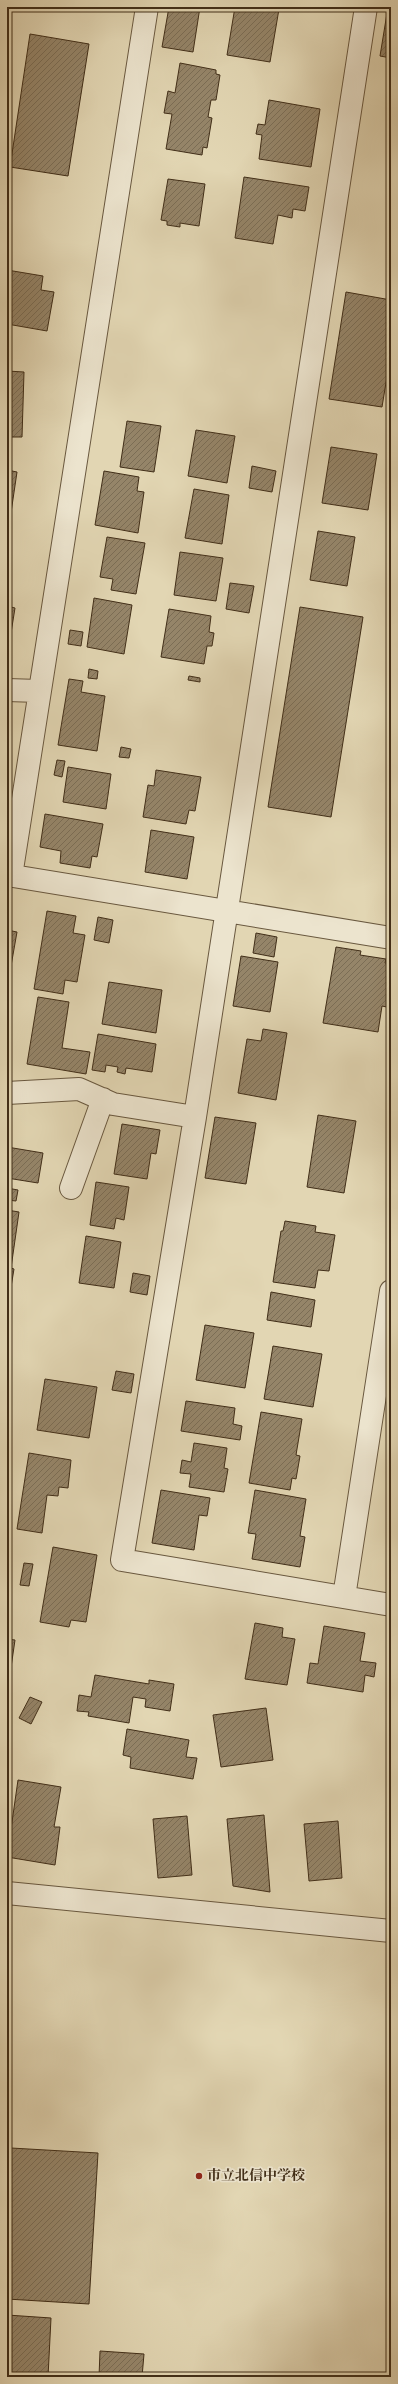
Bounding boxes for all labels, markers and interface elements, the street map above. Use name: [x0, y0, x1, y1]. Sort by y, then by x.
place label: 市立北信中学校: [207, 2168, 305, 2183]
marker: 市立北信中学校: [194, 2171, 204, 2181]

